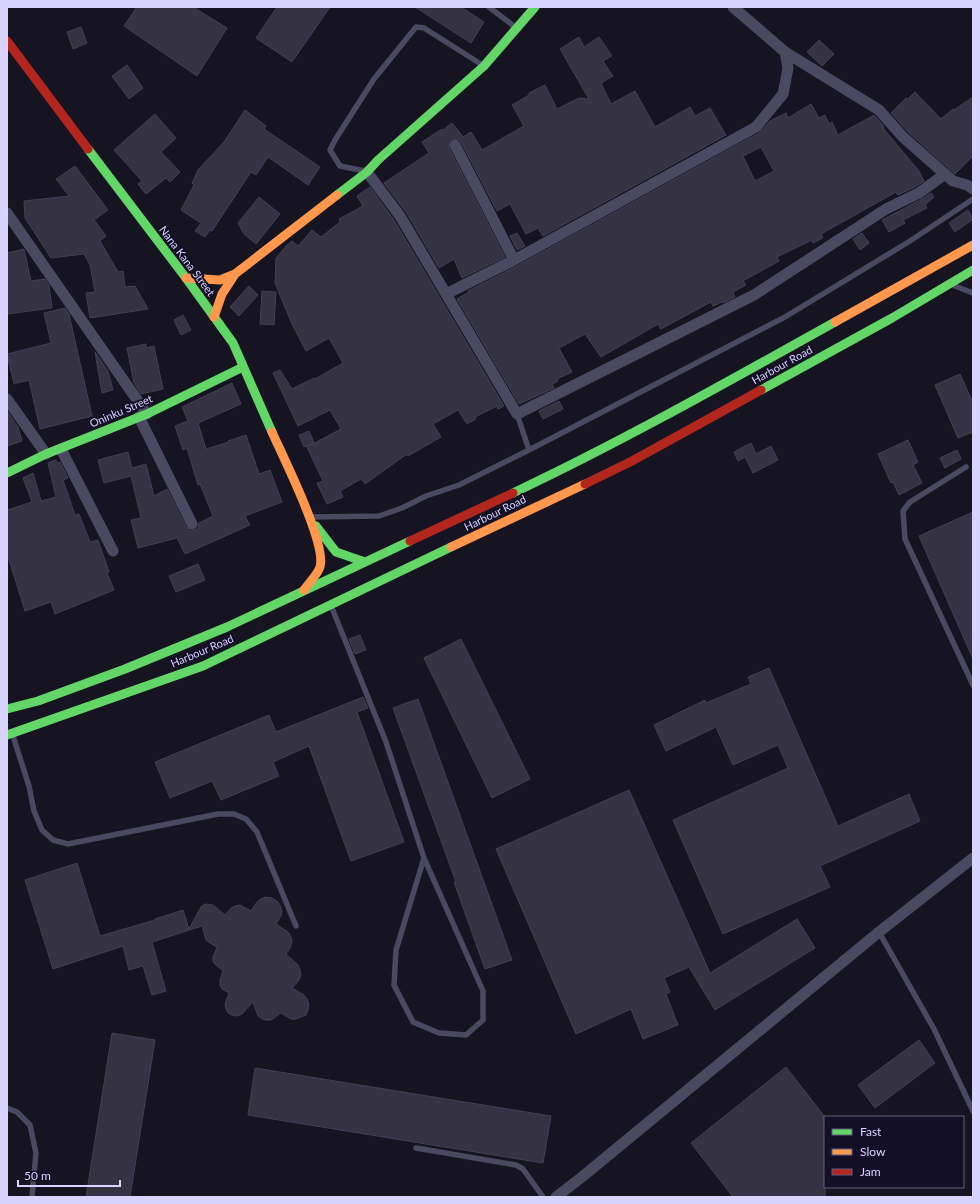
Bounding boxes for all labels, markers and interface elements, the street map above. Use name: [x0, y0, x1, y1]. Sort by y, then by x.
street label: Nana Kana Street: [157, 223, 218, 298]
street label: Harbour Road: [749, 343, 814, 387]
street label: Oninku Street: [87, 391, 154, 430]
street label: Harbour Road: [462, 492, 528, 533]
street label: Harbour Road: [168, 631, 235, 670]
legend: [824, 1116, 964, 1188]
text: Fast: [860, 1124, 882, 1139]
text: Slow: [860, 1144, 886, 1159]
scale bar: [18, 1162, 120, 1188]
text: Jam: [860, 1164, 881, 1179]
text: 50 m: [24, 1168, 51, 1183]

